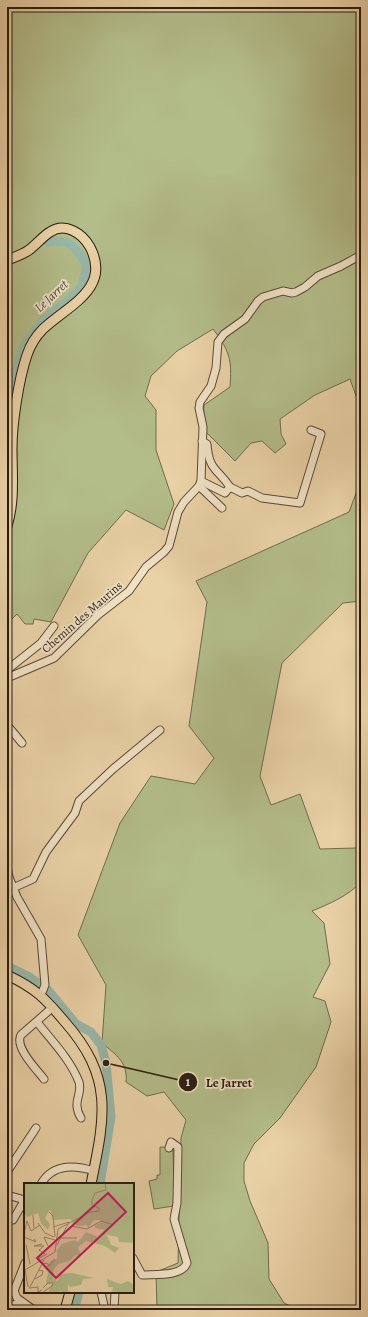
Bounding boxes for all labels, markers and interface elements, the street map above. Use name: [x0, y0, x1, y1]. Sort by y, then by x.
water label: Le Jarret: [31, 275, 72, 316]
street label: Chemin des Maurins: [38, 577, 126, 657]
callout: Le Jarret: [178, 1070, 260, 1095]
text: 1: [186, 1074, 191, 1090]
text: Le Jarret: [206, 1074, 253, 1091]
inset map: [24, 1183, 134, 1293]

